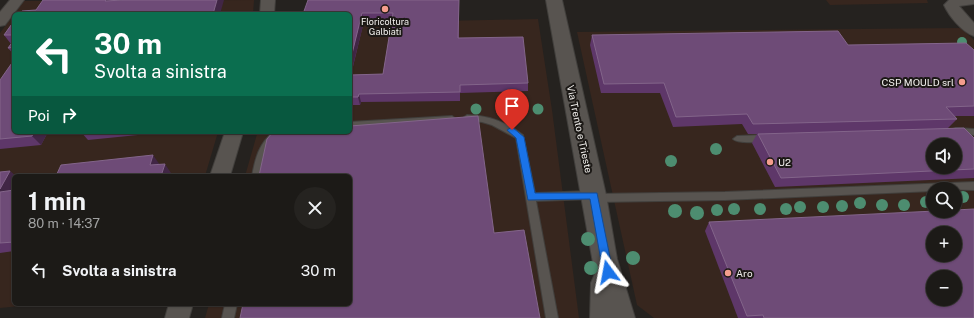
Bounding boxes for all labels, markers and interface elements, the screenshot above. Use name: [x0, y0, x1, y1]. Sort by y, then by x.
marker: Floricoltura Galbiati: [380, 4, 390, 14]
place label: Floricoltura Galbiati: [361, 16, 409, 37]
text: 30 m: [94, 27, 162, 60]
icon: left: [28, 28, 80, 80]
text: Svolta a sinistra: [94, 61, 227, 82]
place label: CSP MOULD srl: [881, 76, 954, 88]
marker: CSP MOULD srl: [957, 77, 967, 87]
street label: Via Trento e Trieste: [565, 84, 595, 174]
pin: [495, 89, 529, 130]
icon: arrive: [501, 95, 523, 117]
icon: right: [58, 104, 80, 126]
text: Poi: [28, 107, 50, 124]
map controls: [926, 138, 962, 306]
button: sound: [926, 138, 962, 174]
place label: U2: [778, 156, 791, 168]
marker: U2: [765, 157, 775, 167]
button: search: [926, 182, 962, 218]
text: 1 min: [28, 187, 86, 215]
button: close: [294, 187, 336, 229]
text: 80 m · 14:37: [28, 216, 100, 231]
button: +: [926, 226, 962, 262]
position arrow: [587, 251, 629, 293]
icon: left: [28, 259, 50, 281]
text: Svolta a sinistra: [62, 262, 176, 279]
text: 30 m: [301, 262, 336, 279]
place label: Aro: [736, 267, 753, 279]
marker: Aro: [723, 268, 733, 278]
button: −: [926, 270, 962, 306]

